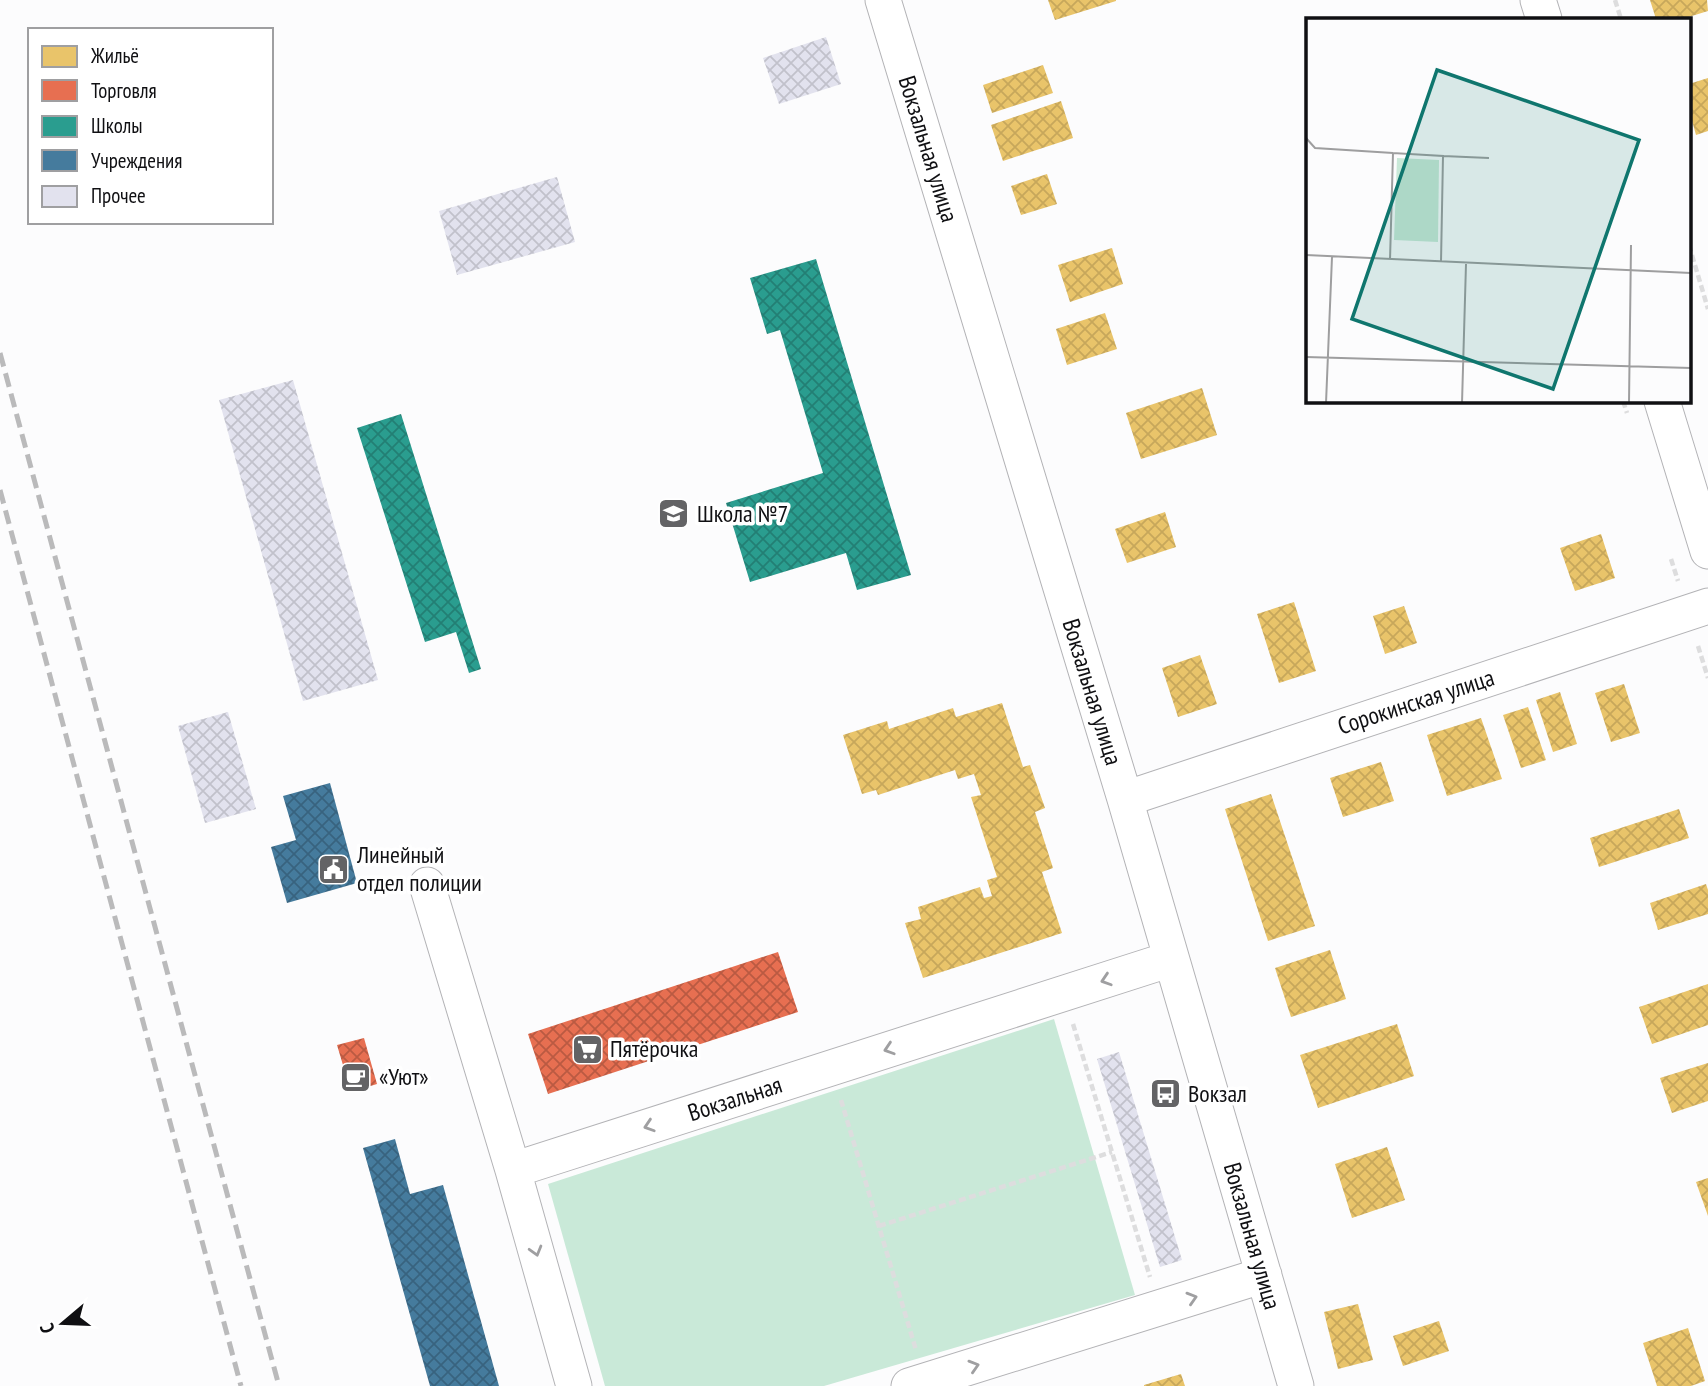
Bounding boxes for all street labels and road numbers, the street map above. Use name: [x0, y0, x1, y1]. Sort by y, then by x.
street label: Вокзальная улица: [892, 72, 965, 226]
street label: Вокзальная улица: [1056, 615, 1129, 769]
street label: Сорокинская улица: [1334, 662, 1498, 741]
street label: Вокзальная: [684, 1069, 786, 1128]
street label: Вокзальная улица: [1217, 1159, 1288, 1313]

